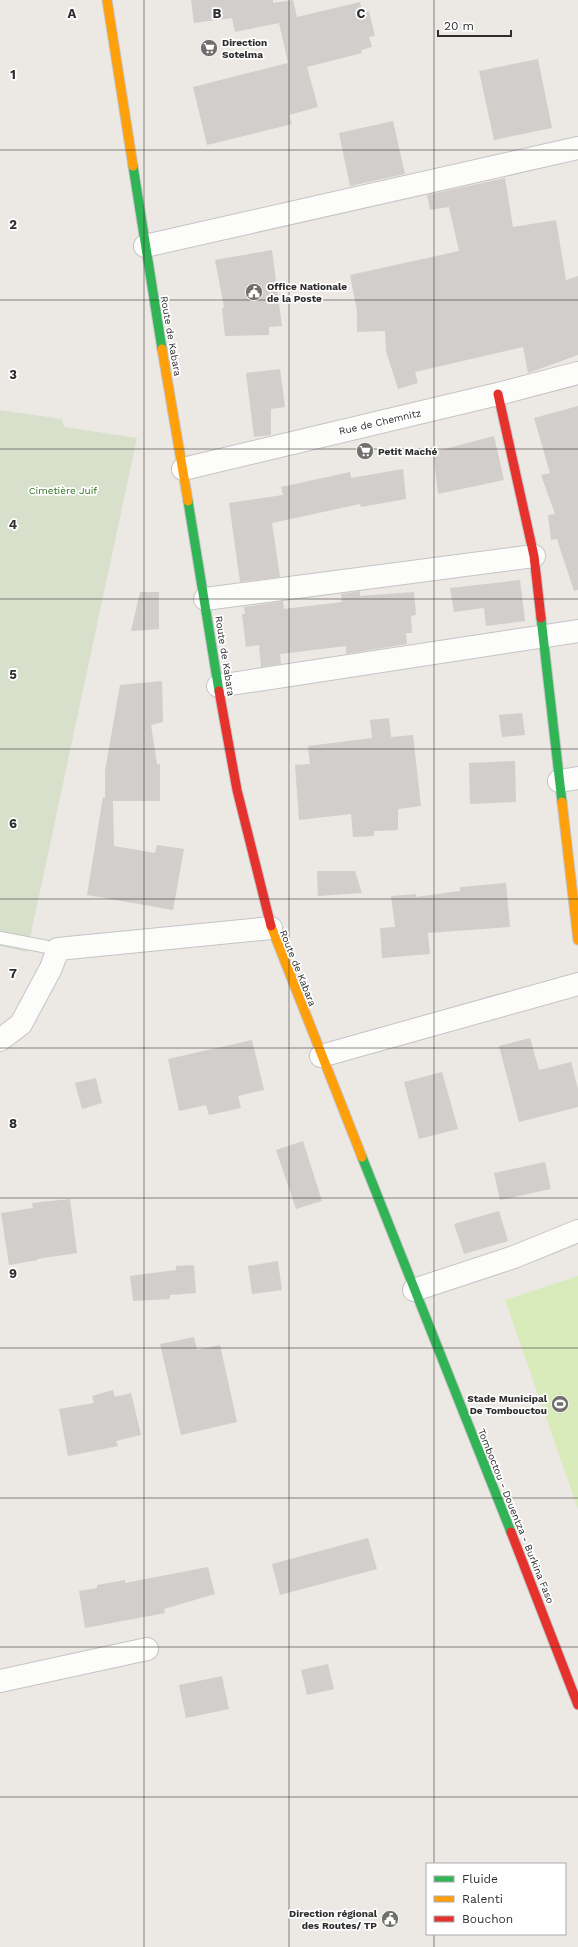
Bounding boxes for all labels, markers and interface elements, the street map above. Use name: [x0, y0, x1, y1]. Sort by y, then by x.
text: A: [68, 6, 77, 21]
text: B: [213, 6, 222, 21]
text: C: [357, 6, 366, 21]
scale bar: [438, 12, 511, 38]
text: 20 m: [444, 19, 474, 33]
place label: Direction Sotelma: [222, 37, 267, 60]
supermarket icon: Direction Sotelma: [199, 38, 219, 58]
text: 1: [10, 67, 16, 82]
text: 2: [9, 217, 17, 232]
place label: Office Nationale de la Poste: [267, 281, 347, 304]
public building icon: Office Nationale de la Poste: [244, 282, 264, 302]
street label: Route de Kabara: [159, 295, 184, 377]
text: 3: [9, 367, 17, 382]
street label: Rue de Chemnitz: [338, 407, 422, 437]
supermarket icon: Petit Maché: [355, 441, 375, 461]
place label: Petit Maché: [378, 446, 437, 457]
park label: Cimetière Juif: [29, 485, 97, 496]
text: 4: [9, 517, 18, 532]
street label: Route de Kabara: [213, 615, 237, 697]
text: 5: [9, 667, 17, 682]
text: 6: [9, 816, 17, 831]
street label: Route de Kabara: [278, 928, 318, 1008]
text: 7: [9, 966, 17, 981]
text: 8: [9, 1116, 17, 1131]
text: 9: [9, 1266, 17, 1281]
place label: Stade Municipal De Tombouctou: [467, 1393, 548, 1416]
sports icon: Stade Municipal De Tombouctou: [550, 1394, 570, 1414]
street label: Tomboctou - Douentza - Burkina Faso: [476, 1427, 556, 1605]
legend: [426, 1863, 566, 1935]
text: Fluide: [462, 1872, 498, 1886]
text: Ralenti: [462, 1892, 503, 1906]
place label: Direction régional des Routes/ TP: [289, 1908, 378, 1931]
public building icon: Direction régional des Routes/ TP: [380, 1909, 400, 1929]
text: Bouchon: [462, 1912, 513, 1926]

